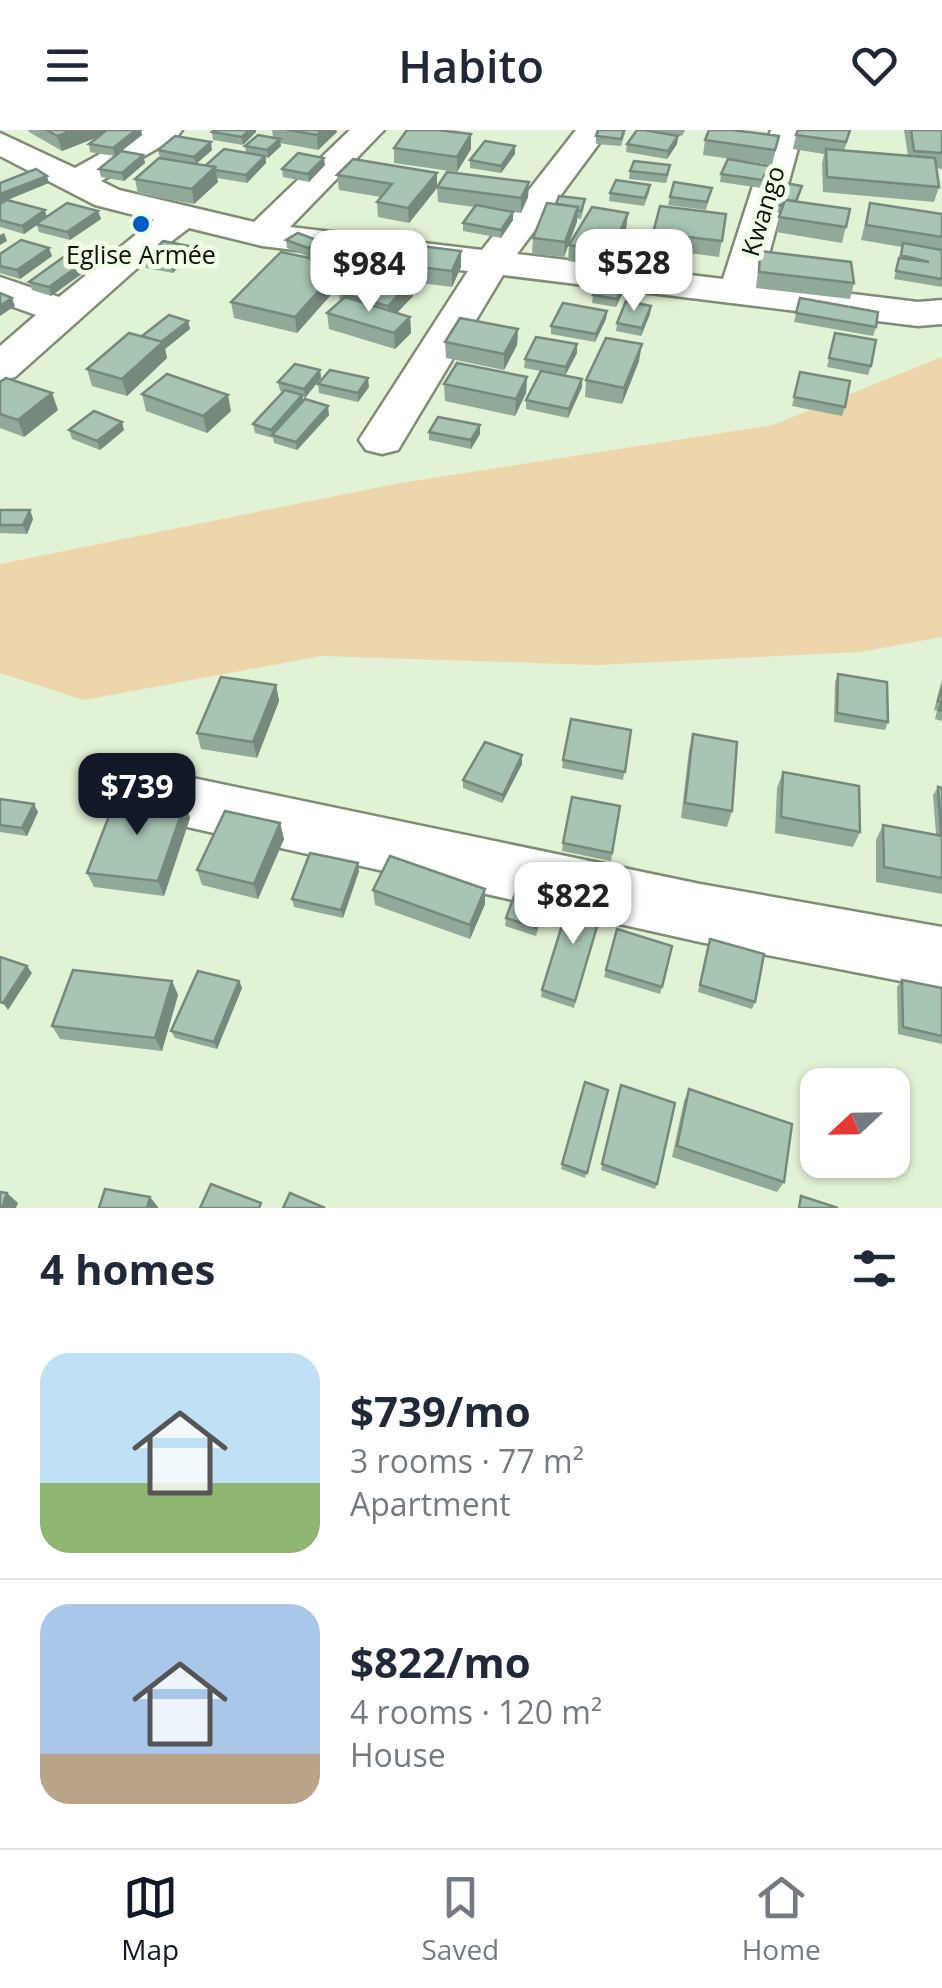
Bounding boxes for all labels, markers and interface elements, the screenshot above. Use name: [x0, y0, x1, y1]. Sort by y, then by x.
text: Habito: [398, 35, 544, 96]
icon: menu: [40, 38, 95, 93]
icon: heart: [847, 38, 902, 93]
street label: Kwango: [732, 161, 792, 260]
marker: Eglise Armée: [130, 213, 152, 235]
pin: $528: [575, 229, 693, 314]
pin: $984: [310, 230, 428, 315]
place label: Eglise Armée: [66, 237, 216, 271]
text: $528: [597, 240, 671, 283]
text: $984: [332, 241, 406, 284]
pin: $739: [78, 753, 196, 838]
text: $739: [100, 764, 174, 807]
pin: $822: [514, 862, 632, 947]
text: $822: [536, 873, 610, 916]
north arrow: [800, 1068, 910, 1178]
map controls: [800, 1068, 910, 1178]
text: 4 homes: [40, 1240, 215, 1297]
icon: filters: [847, 1241, 902, 1296]
text: $739/mo: [350, 1382, 531, 1439]
icon: home: [120, 1393, 240, 1513]
text: 3 rooms · 77 m²: [350, 1439, 584, 1482]
text: Apartment: [350, 1482, 511, 1525]
text: $822/mo: [350, 1633, 531, 1690]
icon: home: [120, 1644, 240, 1764]
text: 4 rooms · 120 m²: [350, 1690, 602, 1733]
text: House: [350, 1733, 446, 1776]
tab: Map: [121, 1870, 179, 1968]
tab: Saved: [421, 1870, 499, 1968]
tab: Home: [742, 1870, 821, 1968]

